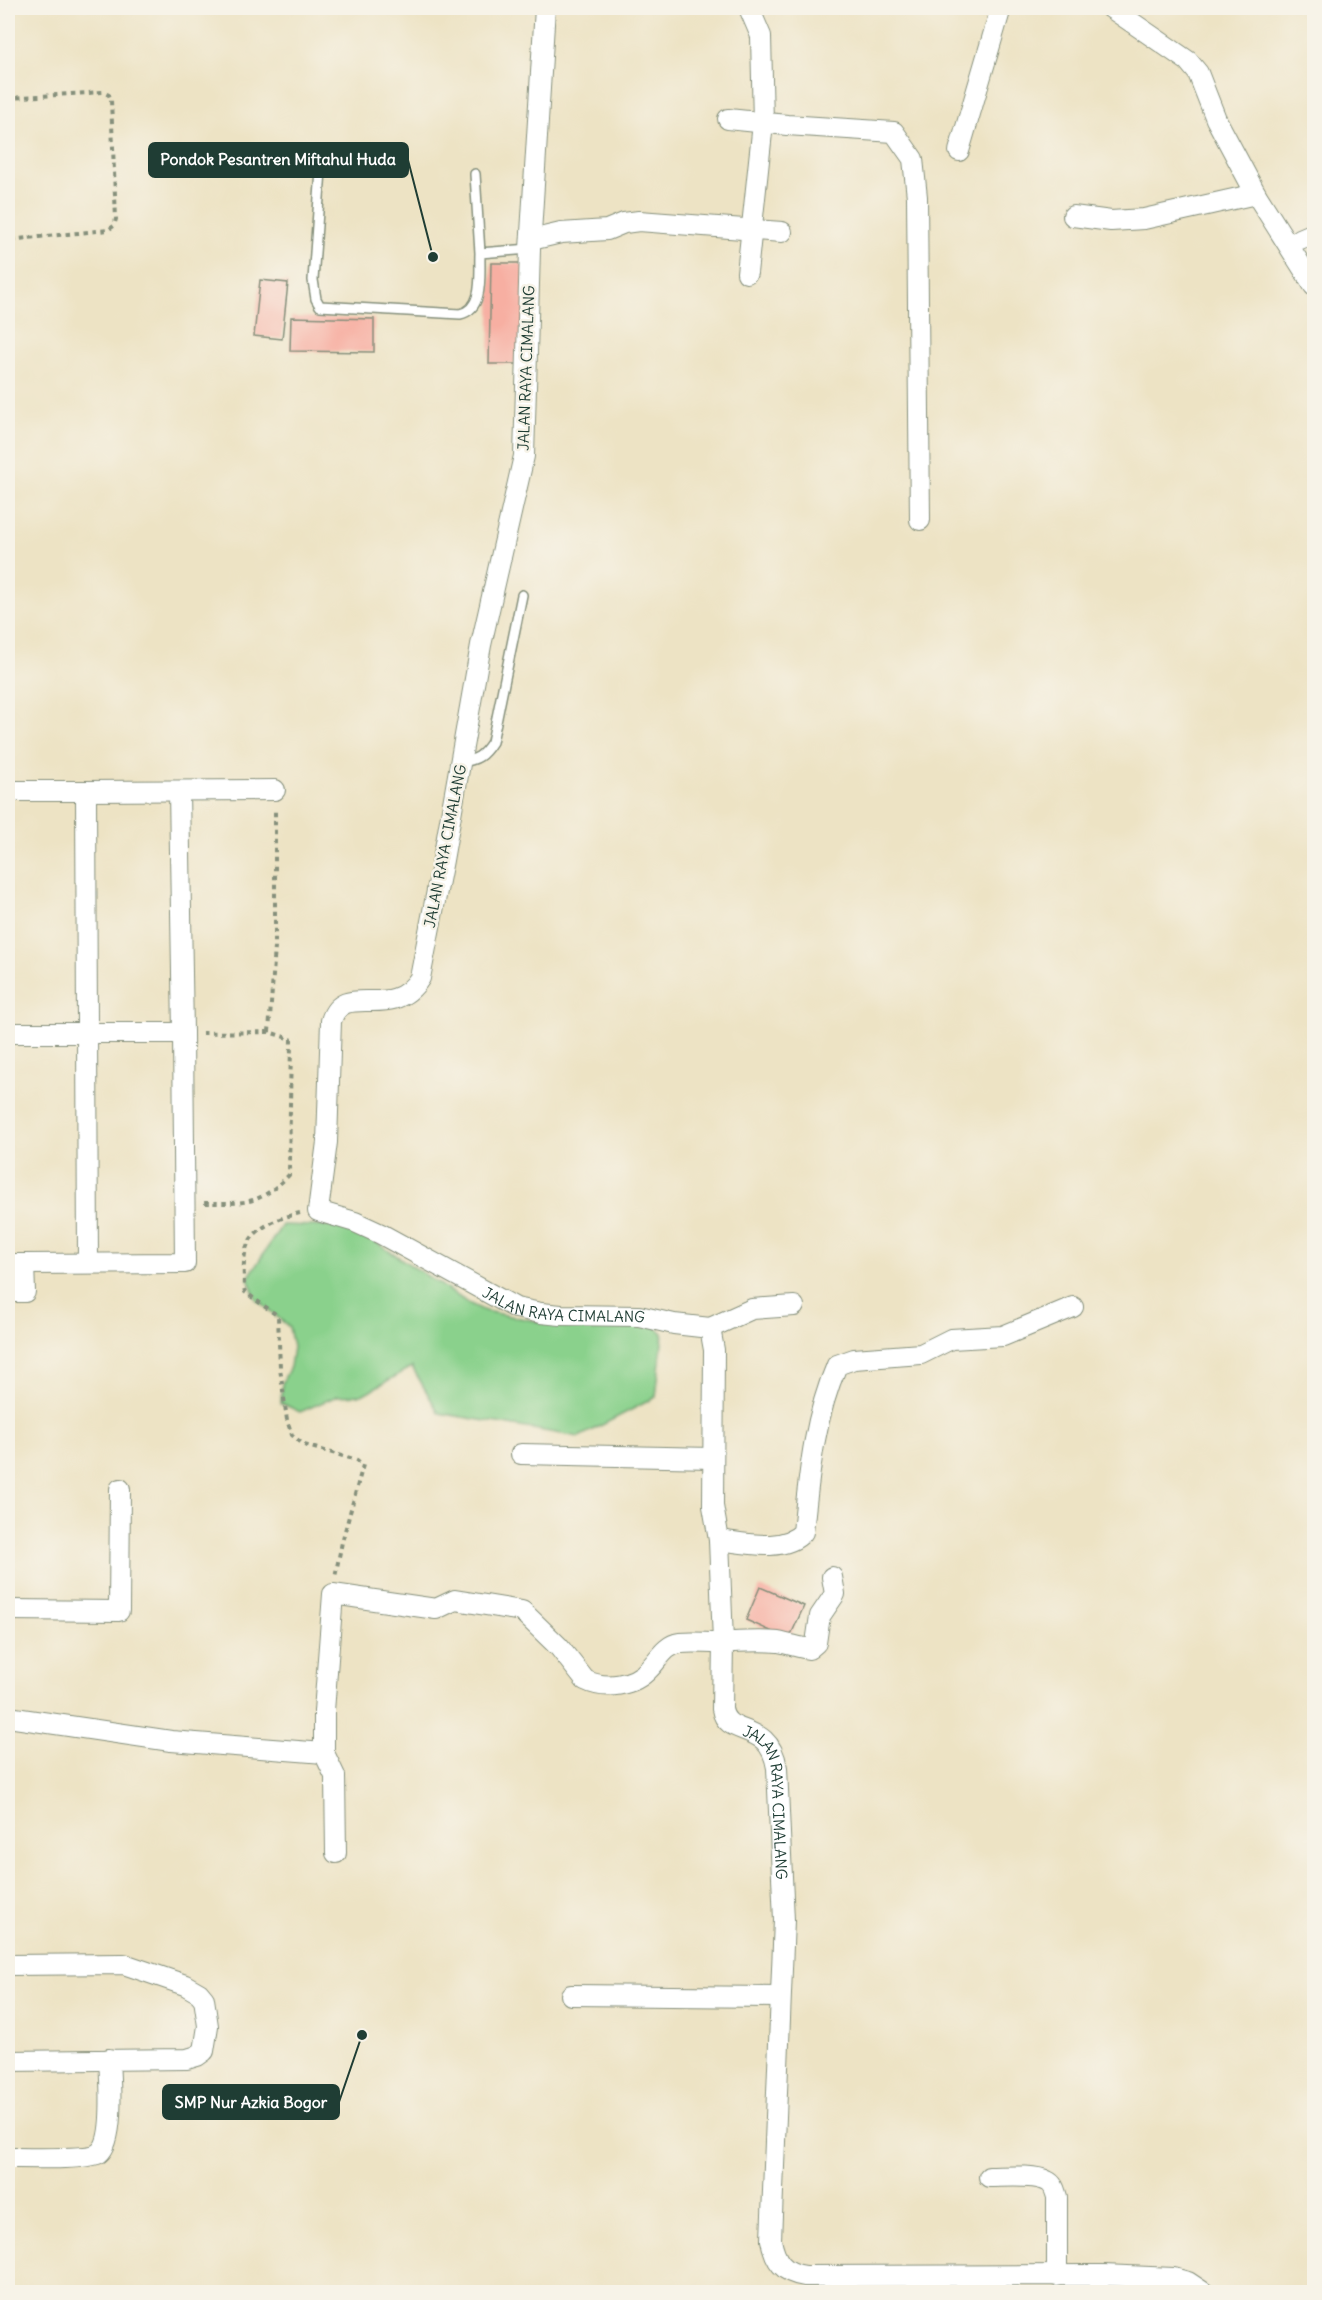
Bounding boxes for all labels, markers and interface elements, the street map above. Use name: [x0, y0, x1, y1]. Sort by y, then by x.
callout: Pondok Pesantren Miftahul Huda: [149, 143, 408, 177]
text: Pondok Pesantren Miftahul Huda: [160, 149, 396, 169]
street label: JALAN RAYA CIMALANG: [514, 285, 538, 451]
street label: JALAN RAYA CIMALANG: [420, 763, 470, 929]
street label: JALAN RAYA CIMALANG: [480, 1282, 647, 1327]
street label: JALAN RAYA CIMALANG: [740, 1721, 792, 1880]
callout: SMP Nur Azkia Bogor: [163, 2085, 339, 2119]
text: SMP Nur Azkia Bogor: [175, 2092, 328, 2113]

